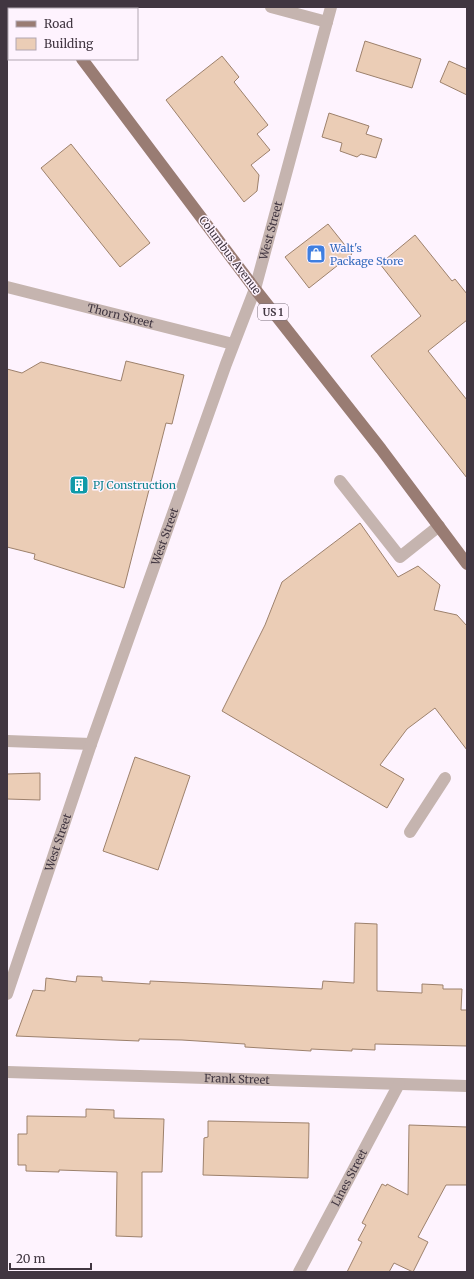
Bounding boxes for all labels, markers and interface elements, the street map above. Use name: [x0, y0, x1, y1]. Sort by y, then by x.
legend: [8, 8, 138, 60]
text: Road: [44, 16, 73, 31]
text: Building: [44, 36, 94, 51]
street label: West Street: [256, 199, 286, 262]
street label: Columbus Avenue: [196, 213, 264, 297]
place label: Walt's Package Store: [329, 241, 404, 268]
shop icon: Walt's Package Store: [305, 243, 327, 265]
street label: Thorn Street: [86, 301, 156, 331]
road number: US 1: [258, 304, 288, 320]
building icon: PJ Construction: [68, 474, 90, 496]
place label: PJ Construction: [93, 478, 177, 492]
street label: West Street: [148, 505, 182, 568]
street label: West Street: [41, 811, 74, 874]
street label: Frank Street: [204, 1071, 271, 1087]
street label: Lines Street: [328, 1146, 371, 1209]
scale bar: [10, 1245, 91, 1271]
text: 20 m: [16, 1251, 45, 1266]

